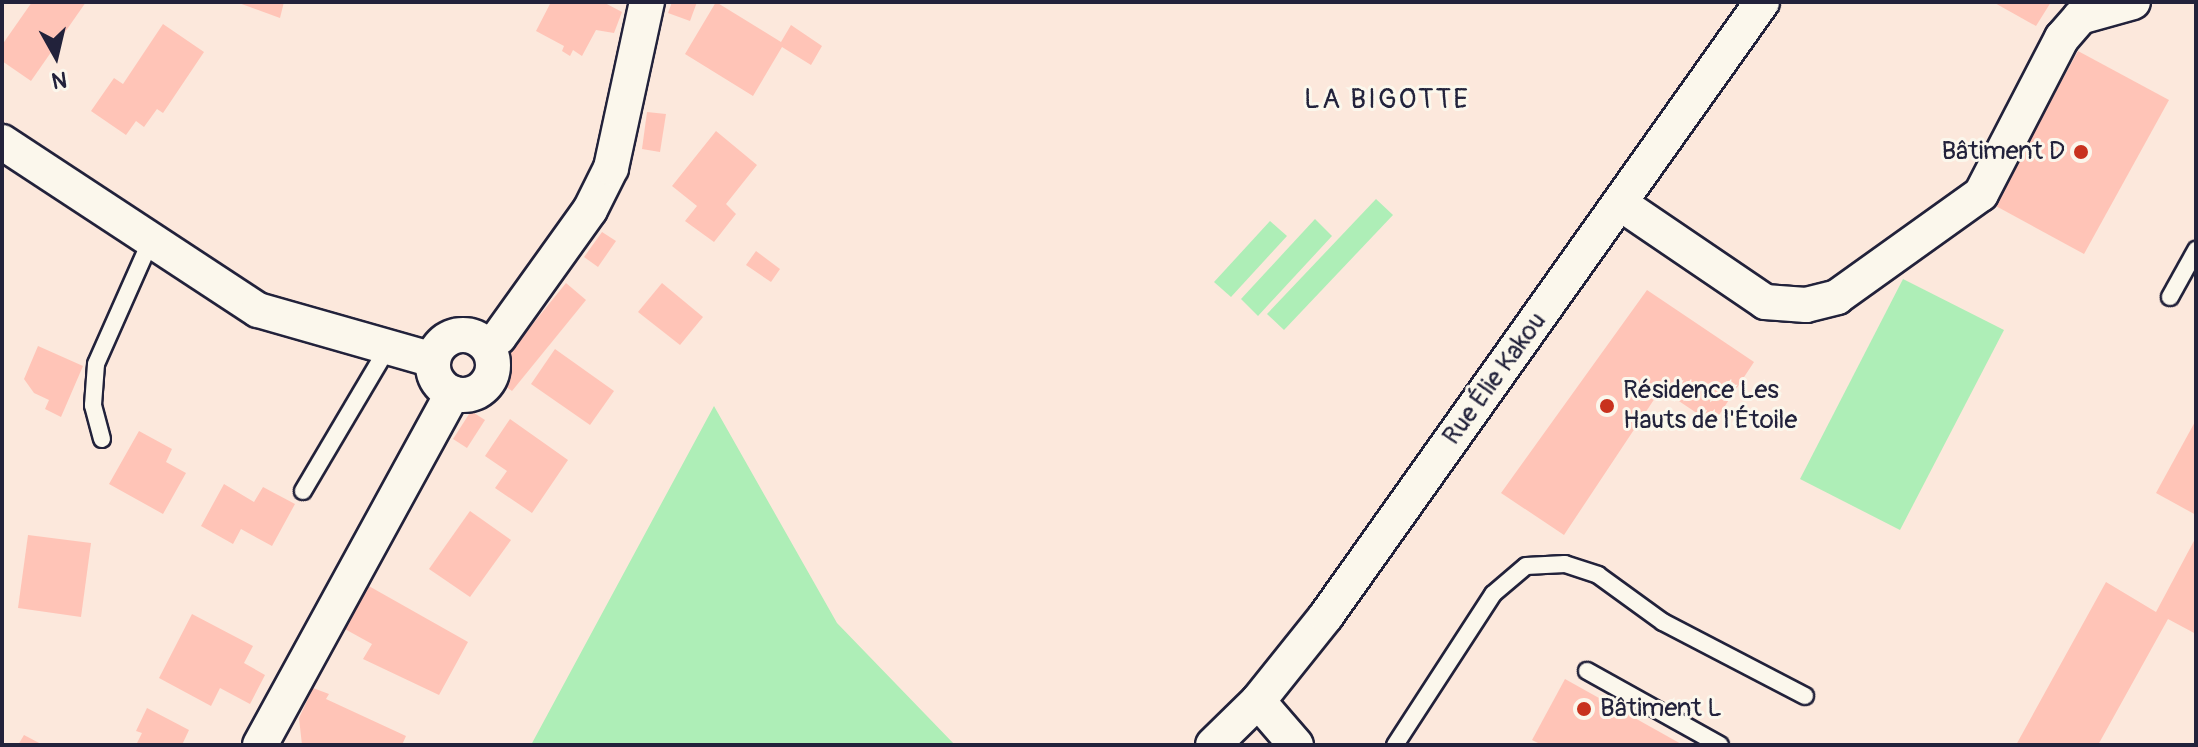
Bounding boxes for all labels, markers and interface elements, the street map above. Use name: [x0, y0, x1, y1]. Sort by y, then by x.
north arrow: [16, 16, 96, 96]
text: N: [50, 65, 69, 95]
district label: LA BIGOTTE: [1304, 83, 1470, 117]
place label: Bâtiment D: [1941, 136, 2065, 168]
marker: Bâtiment D: [2072, 143, 2090, 161]
street label: Rue Élie Kakou: [1437, 307, 1553, 451]
place label: Résidence Les Hauts de l'Étoile: [1623, 375, 1797, 436]
marker: Résidence Les Hauts de l'Étoile: [1598, 397, 1616, 415]
place label: Bâtiment L: [1600, 693, 1722, 725]
marker: Bâtiment L: [1575, 700, 1593, 718]

